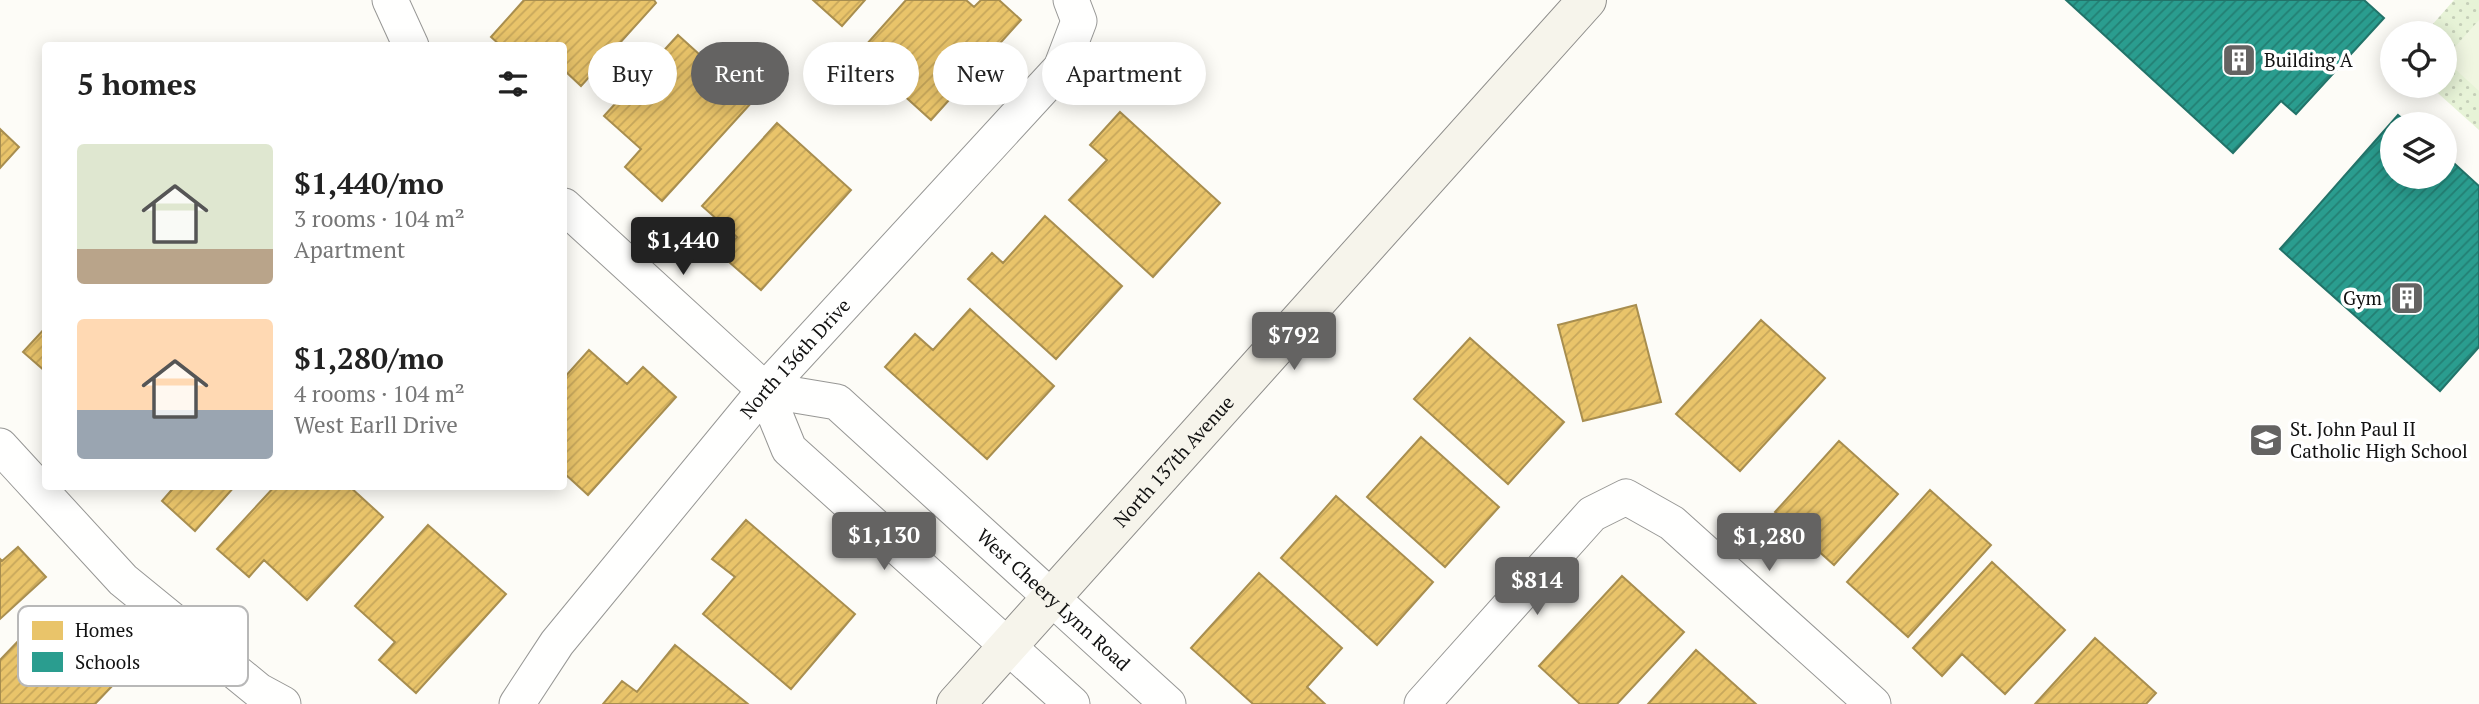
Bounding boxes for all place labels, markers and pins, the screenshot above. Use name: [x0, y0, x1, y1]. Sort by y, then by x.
building icon: Building A: [2220, 41, 2258, 79]
place label: Building A: [2264, 47, 2353, 72]
pin: $1,440: [626, 218, 740, 277]
building icon: Gym: [2388, 279, 2426, 317]
place label: Gym: [2343, 285, 2383, 310]
pin: $792: [1253, 312, 1335, 372]
place label: St. John Paul II Catholic High School: [2290, 416, 2468, 463]
school or university icon: St. John Paul II Catholic High School: [2247, 421, 2285, 459]
pin: $1,130: [827, 512, 941, 572]
pin: $1,280: [1712, 514, 1826, 573]
pin: $814: [1496, 558, 1578, 617]

